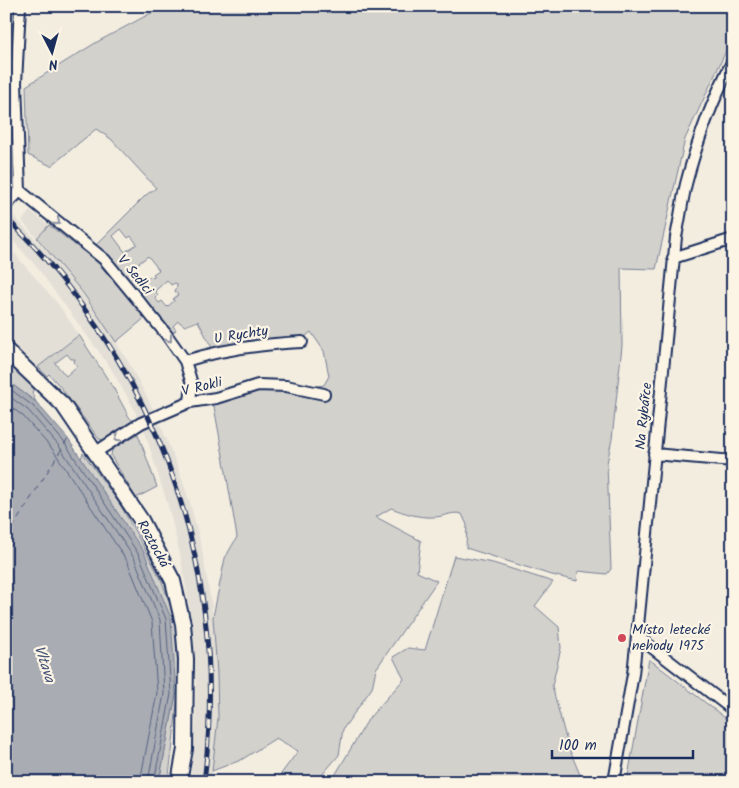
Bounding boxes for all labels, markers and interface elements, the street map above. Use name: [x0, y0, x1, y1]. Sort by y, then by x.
north arrow: [28, 28, 78, 78]
text: N: [48, 53, 59, 75]
one-way arrow: [51, 216, 60, 225]
street label: V Sedlci: [112, 250, 159, 300]
street label: U Rychty: [212, 320, 270, 350]
one-way arrow: [163, 333, 172, 343]
street label: V Rokli: [179, 371, 225, 403]
street label: Na Rybářce: [630, 381, 659, 451]
one-way arrow: [115, 431, 124, 441]
street label: Roztocká: [131, 516, 176, 573]
place label: Místo letecké nehody 1975: [632, 619, 711, 657]
marker: Místo letecké nehody 1975: [616, 632, 628, 644]
water label: Vltava: [27, 642, 62, 687]
scale bar: [552, 728, 693, 760]
text: 100 m: [559, 734, 597, 758]

